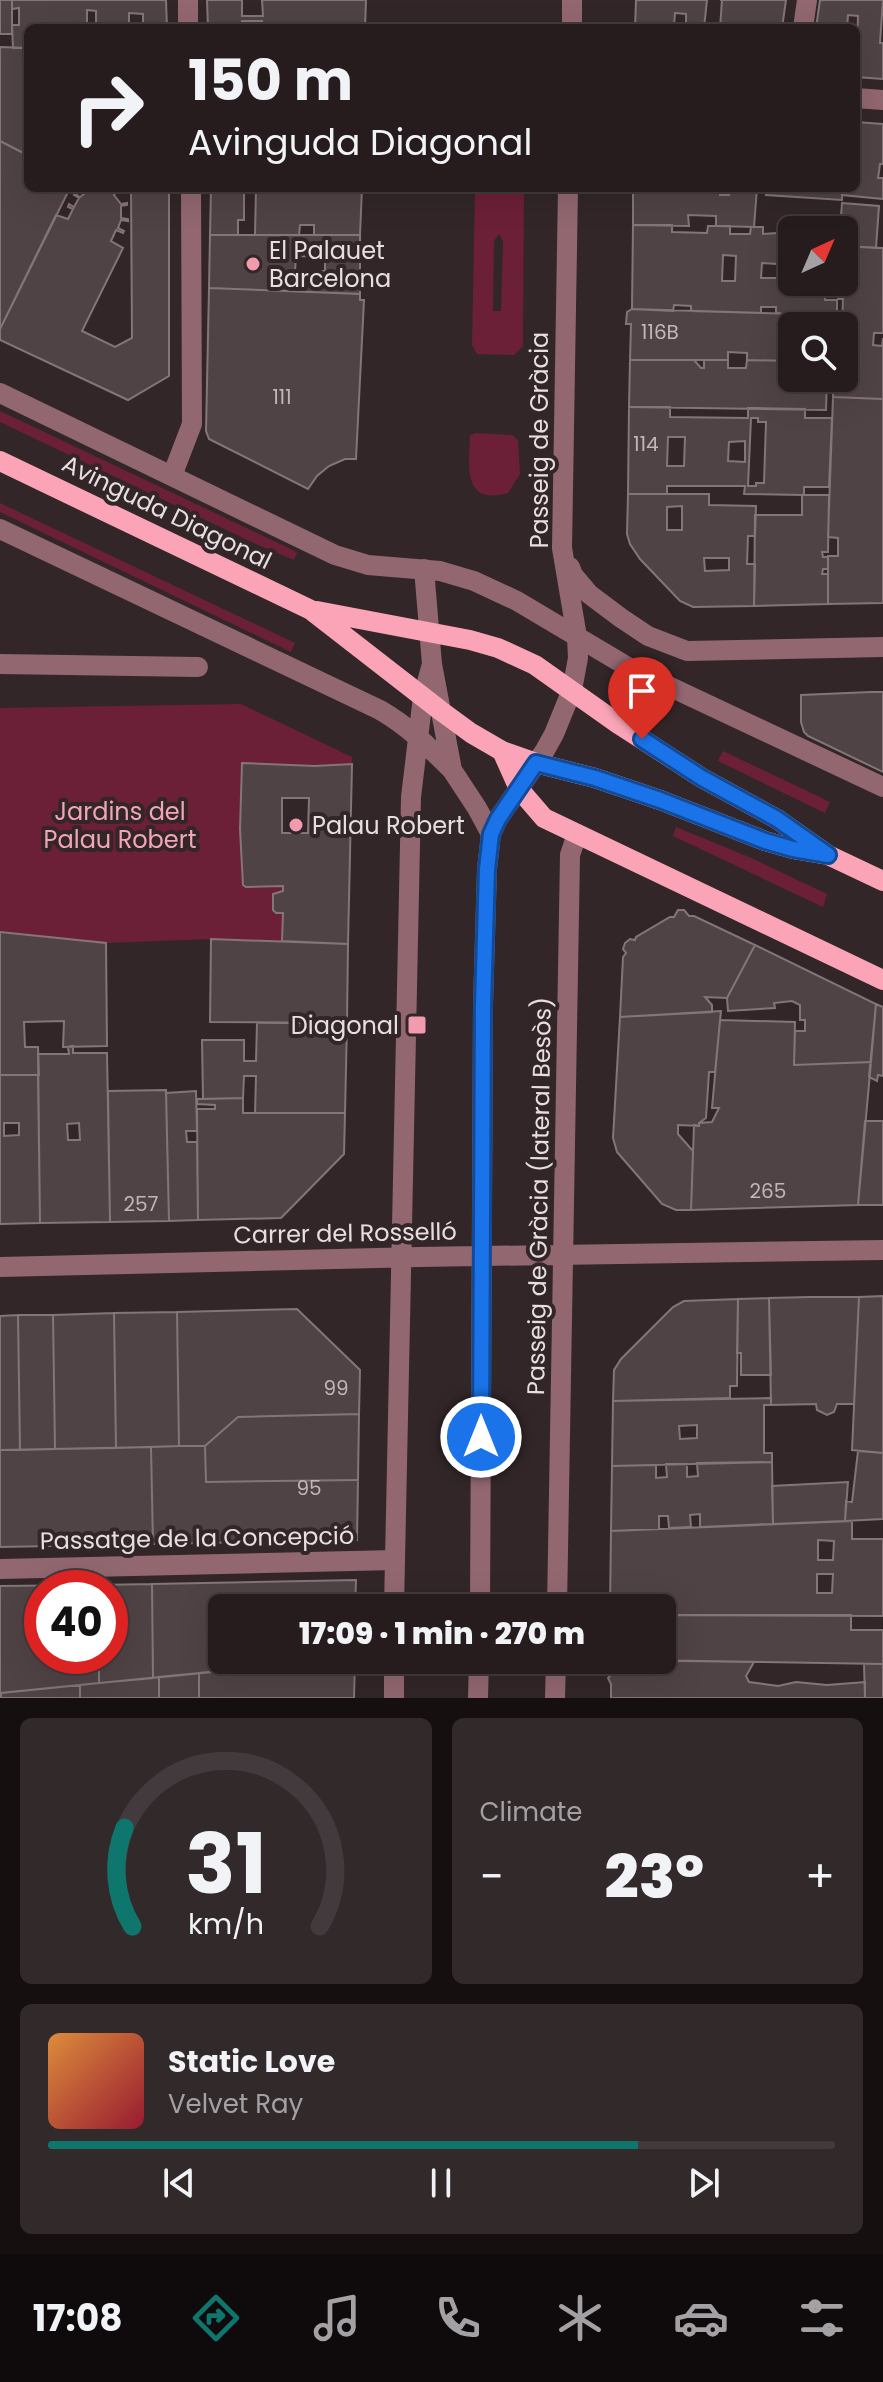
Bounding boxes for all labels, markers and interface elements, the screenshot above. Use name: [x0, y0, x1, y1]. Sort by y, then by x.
text: 150 m: [188, 41, 353, 120]
icon: right: [56, 56, 160, 160]
text: Avinguda Diagonal: [188, 117, 532, 168]
north arrow: [778, 216, 858, 296]
map controls: [778, 216, 858, 392]
place label: El Palauet Barcelona: [269, 234, 391, 295]
marker: El Palauet Barcelona: [244, 255, 262, 273]
button: search: [778, 312, 858, 392]
house number: 116B: [641, 318, 679, 346]
street label: Passeig de Gràcia: [523, 332, 556, 548]
house number: 111: [272, 383, 292, 411]
house number: 114: [633, 430, 659, 458]
street label: Avinguda Diagonal: [57, 447, 277, 577]
pin: [608, 657, 676, 739]
icon: arrive: [620, 669, 664, 713]
park label: Jardins del Palau Robert: [44, 795, 196, 856]
place label: Palau Robert: [312, 809, 465, 842]
marker: Palau Robert: [287, 816, 305, 834]
street label: Passeig de Gràcia (lateral Besòs): [519, 997, 559, 1395]
place label: Diagonal: [291, 1009, 399, 1042]
marker: Diagonal: [406, 1014, 428, 1036]
house number: 265: [750, 1177, 786, 1205]
house number: 257: [124, 1190, 159, 1218]
street label: Carrer del Rosselló: [233, 1215, 457, 1251]
house number: 99: [323, 1374, 349, 1402]
position arrow: [439, 1395, 523, 1479]
house number: 95: [296, 1474, 322, 1502]
street label: Passatge de la Concepció: [40, 1519, 354, 1557]
speed limit sign: 40: [24, 1570, 128, 1674]
text: 17:09 · 1 min · 270 m: [299, 1612, 585, 1655]
text: Climate: [480, 1794, 582, 1830]
text: 31: [185, 1806, 267, 1922]
text: 23°: [605, 1835, 704, 1919]
text: −: [480, 1846, 504, 1907]
text: +: [805, 1846, 835, 1907]
text: km/h: [188, 1904, 264, 1944]
text: Static Love: [168, 2040, 335, 2083]
text: Velvet Ray: [168, 2086, 303, 2122]
icon: previous: [157, 2161, 201, 2205]
icon: pause: [419, 2161, 463, 2205]
icon: next: [682, 2161, 726, 2205]
icon: directions: [188, 2290, 244, 2346]
icon: music: [309, 2290, 365, 2346]
icon: phone: [430, 2290, 486, 2346]
icon: climate: [552, 2290, 608, 2346]
icon: car: [673, 2290, 729, 2346]
icon: filters: [794, 2290, 850, 2346]
text: 17:08: [33, 2293, 122, 2344]

